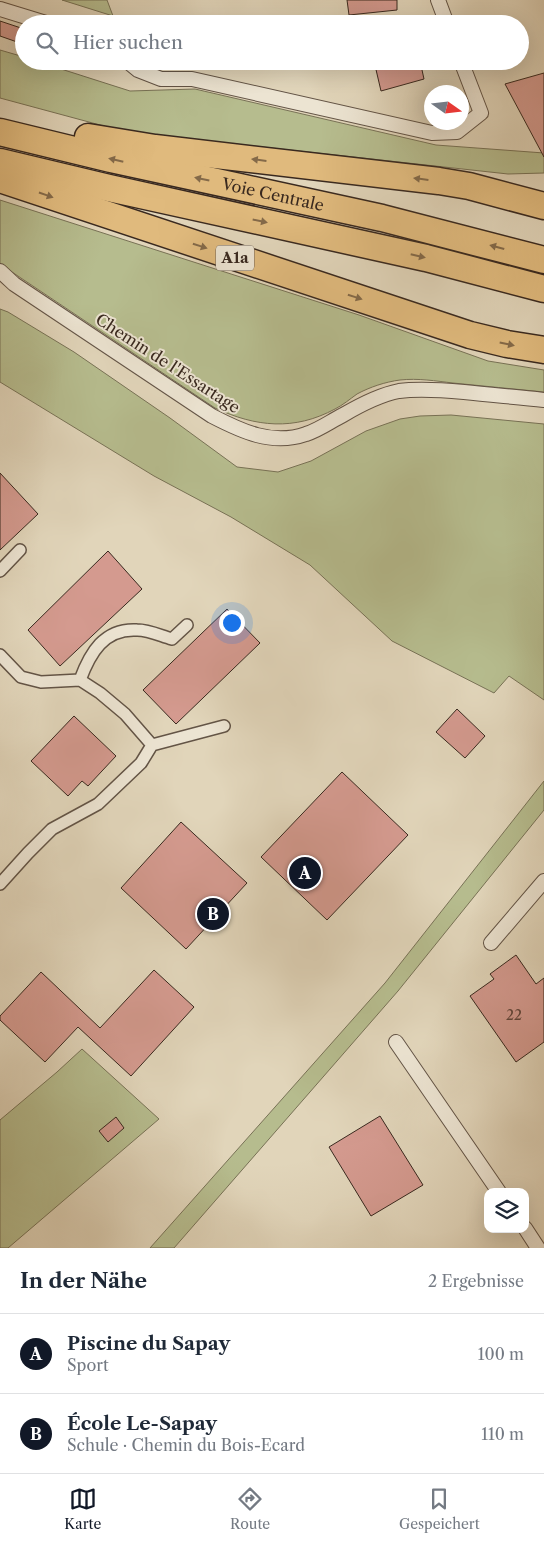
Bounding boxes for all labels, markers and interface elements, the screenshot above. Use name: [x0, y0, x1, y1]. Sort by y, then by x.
search box: [15, 15, 529, 70]
icon: search: [33, 29, 61, 57]
text: Hier suchen: [73, 31, 183, 54]
north arrow: [424, 85, 469, 130]
one-way arrow: [108, 156, 123, 164]
one-way arrow: [251, 156, 267, 164]
street label: Voie Centrale: [219, 173, 326, 215]
one-way arrow: [195, 175, 210, 183]
one-way arrow: [413, 175, 429, 183]
one-way arrow: [39, 191, 54, 199]
one-way arrow: [252, 217, 267, 225]
one-way arrow: [489, 242, 504, 250]
one-way arrow: [193, 243, 208, 251]
road number: A1a: [216, 246, 254, 270]
one-way arrow: [411, 252, 426, 260]
one-way arrow: [347, 294, 362, 301]
street label: Chemin de l'Essartage: [92, 309, 244, 417]
one-way arrow: [500, 340, 515, 348]
your location: [219, 610, 245, 636]
pin: A: [289, 854, 321, 892]
pin: B: [197, 895, 229, 933]
house number: 22: [506, 1006, 522, 1024]
map controls: [484, 1188, 529, 1233]
button: layers: [484, 1188, 529, 1233]
text: In der Nähe: [20, 1268, 147, 1293]
text: 2 Ergebnisse: [428, 1271, 524, 1291]
text: Piscine du Sapay: [67, 1332, 230, 1355]
text: A: [30, 1344, 42, 1364]
text: 100 m: [478, 1344, 524, 1364]
text: Sport: [67, 1355, 109, 1375]
text: École Le-Sapay: [67, 1412, 217, 1435]
text: B: [30, 1424, 42, 1444]
text: 110 m: [481, 1424, 524, 1444]
text: Schule · Chemin du Bois-Ecard: [67, 1435, 305, 1455]
tab: Karte: [64, 1485, 101, 1533]
tab: Route: [230, 1485, 270, 1533]
tab: Gespeichert: [399, 1485, 480, 1533]

